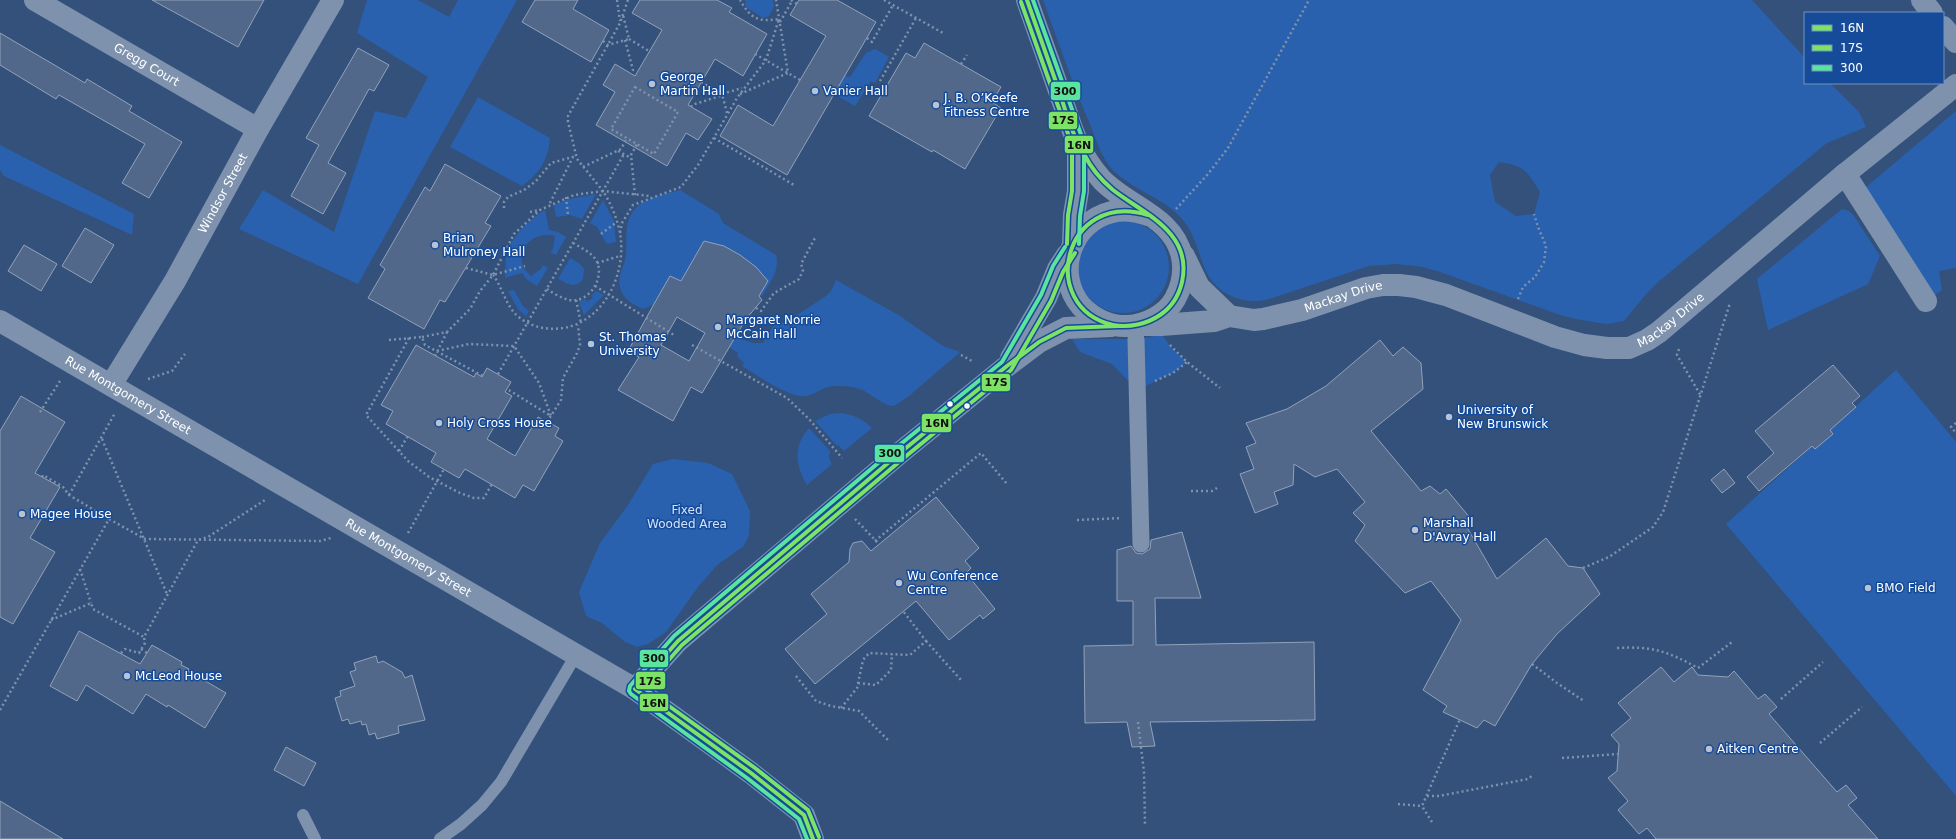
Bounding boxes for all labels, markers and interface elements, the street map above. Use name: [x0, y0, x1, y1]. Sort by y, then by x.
legend: [1804, 12, 1944, 84]
text: 16N: [1840, 21, 1864, 35]
street label: Gregg Court: [111, 40, 182, 89]
text: 17S: [1840, 41, 1863, 55]
text: 300: [1840, 61, 1863, 75]
place label: George Martin Hall: [660, 70, 725, 98]
marker: George Martin Hall: [647, 79, 657, 89]
line badge: 300: [1050, 81, 1081, 101]
place label: Vanier Hall: [823, 84, 888, 98]
text: 300: [1054, 85, 1077, 98]
marker: Vanier Hall: [810, 86, 820, 96]
place label: J. B. O’Keefe Fitness Centre: [943, 91, 1030, 119]
marker: J. B. O’Keefe Fitness Centre: [931, 100, 941, 110]
line badge: 17S: [1048, 111, 1078, 130]
text: 17S: [1051, 114, 1075, 127]
line badge: 16N: [1064, 135, 1094, 154]
text: 16N: [1067, 139, 1091, 152]
street label: Windsor Street: [195, 151, 250, 236]
place label: Brian Mulroney Hall: [443, 231, 525, 259]
marker: Brian Mulroney Hall: [430, 240, 440, 250]
street label: Mackay Drive: [1303, 278, 1384, 316]
street label: Mackay Drive: [1635, 290, 1707, 350]
place label: Margaret Norrie McCain Hall: [726, 313, 821, 341]
marker: Margaret Norrie McCain Hall: [713, 322, 723, 332]
place label: St. Thomas University: [599, 330, 667, 358]
marker: St. Thomas University: [586, 339, 596, 349]
street label: Rue Montgomery Street: [63, 353, 194, 437]
line badge: 17S: [981, 373, 1011, 392]
text: 17S: [984, 376, 1008, 389]
unlabelled marker: [945, 399, 955, 409]
unlabelled marker: [962, 401, 972, 411]
place label: University of New Brunswick: [1457, 403, 1548, 431]
marker: University of New Brunswick: [1444, 412, 1454, 422]
line badge: 16N: [921, 413, 952, 433]
place label: Holy Cross House: [447, 416, 552, 430]
text: 16N: [925, 417, 949, 430]
marker: Holy Cross House: [434, 418, 444, 428]
line badge: 300: [874, 444, 905, 463]
text: 300: [879, 447, 902, 460]
park label: Fixed Wooded Area: [647, 503, 727, 531]
place label: Magee House: [30, 507, 112, 521]
marker: Magee House: [17, 509, 27, 519]
street label: Rue Montgomery Street: [343, 516, 474, 600]
place label: Marshall D'Avray Hall: [1423, 516, 1496, 544]
marker: Marshall D'Avray Hall: [1410, 525, 1420, 535]
place label: Wu Conference Centre: [907, 569, 998, 597]
marker: Wu Conference Centre: [894, 578, 904, 588]
place label: BMO Field: [1876, 581, 1936, 595]
marker: BMO Field: [1863, 583, 1873, 593]
line badge: 300: [639, 649, 669, 668]
text: 300: [643, 652, 666, 665]
place label: McLeod House: [135, 669, 222, 683]
marker: McLeod House: [122, 671, 132, 681]
line badge: 17S: [635, 671, 666, 690]
text: 17S: [638, 675, 662, 688]
line badge: 16N: [639, 693, 669, 712]
text: 16N: [642, 697, 666, 710]
place label: Aitken Centre: [1717, 742, 1799, 756]
marker: Aitken Centre: [1704, 744, 1714, 754]

